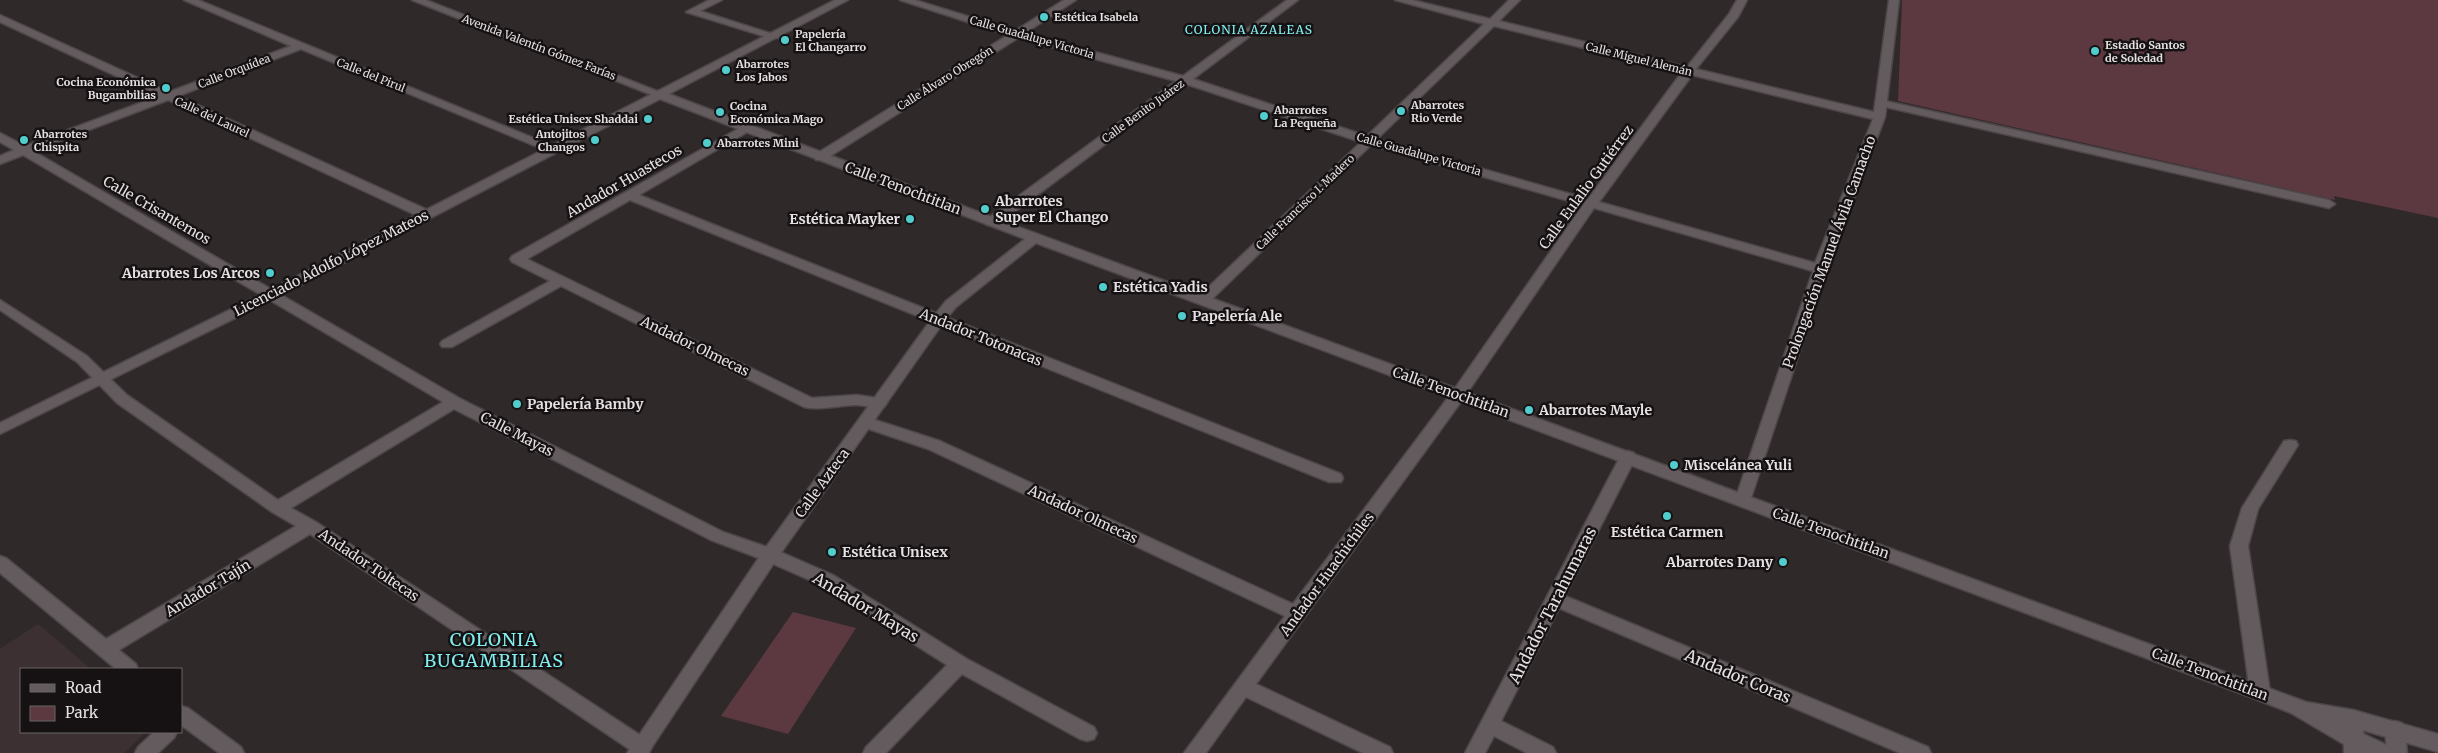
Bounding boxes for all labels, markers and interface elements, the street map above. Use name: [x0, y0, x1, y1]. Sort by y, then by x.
place label: Estética Isabela: [1054, 10, 1138, 24]
street label: Avenida Valentín Gómez Farías: [459, 11, 618, 83]
marker: Estética Isabela: [1038, 11, 1050, 23]
street label: Calle Guadalupe Victoria: [968, 13, 1096, 61]
district label: COLONIA AZALEAS: [1185, 22, 1313, 37]
place label: Papelería El Changarro: [795, 27, 867, 54]
marker: Papelería El Changarro: [779, 34, 791, 46]
place label: Estadio Santos de Soledad: [2105, 38, 2185, 65]
street label: Calle Miguel Alemán: [1584, 39, 1694, 79]
street label: Calle Álvaro Obregón: [894, 42, 996, 113]
marker: Estadio Santos de Soledad: [2089, 45, 2101, 57]
street label: Calle Orquídea: [196, 51, 272, 91]
street label: Calle del Pirul: [335, 55, 408, 95]
place label: Abarrotes Los Jabos: [735, 57, 789, 84]
marker: Abarrotes Los Jabos: [720, 64, 732, 76]
place label: Cocina Económica Bugambilias: [57, 75, 156, 102]
street label: Calle Benito Juárez: [1099, 76, 1187, 146]
marker: Cocina Económica Bugambilias: [160, 82, 172, 94]
street label: Calle del Laurel: [173, 94, 252, 141]
place label: Abarrotes Rio Verde: [1410, 98, 1464, 125]
place label: Cocina Económica Mago: [730, 99, 824, 126]
place label: Abarrotes La Pequeña: [1273, 103, 1336, 130]
marker: Abarrotes Rio Verde: [1395, 105, 1407, 117]
marker: Cocina Económica Mago: [714, 106, 726, 118]
marker: Abarrotes La Pequeña: [1258, 110, 1270, 122]
place label: Estética Unisex Shaddai: [509, 112, 638, 126]
marker: Estética Unisex Shaddai: [642, 113, 654, 125]
street label: Calle Eulalio Gutiérrez: [1535, 121, 1637, 253]
place label: Abarrotes Chispita: [33, 127, 87, 154]
place label: Antojitos Changos: [535, 127, 585, 154]
street label: Calle Guadalupe Victoria: [1355, 130, 1483, 178]
street label: Prolongación Manuel Ávila Camacho: [1778, 133, 1880, 371]
marker: Abarrotes Chispita: [18, 134, 30, 146]
marker: Antojitos Changos: [589, 134, 601, 146]
place label: Abarrotes Mini: [716, 136, 799, 150]
marker: Abarrotes Mini: [701, 137, 713, 149]
street label: Andador Huastecos: [562, 141, 685, 222]
street label: Calle Francisco I. Madero: [1253, 151, 1358, 253]
street label: Calle Tenochtitlan: [842, 158, 964, 218]
street label: Calle Crisantemos: [100, 172, 214, 248]
place label: Abarrotes Super El Chango: [994, 192, 1108, 226]
marker: Abarrotes Super El Chango: [979, 203, 991, 215]
street label: Licenciado Adolfo López Mateos: [231, 206, 432, 320]
place label: Estética Mayker: [789, 210, 900, 228]
marker: Estética Mayker: [904, 213, 916, 225]
place label: Abarrotes Los Arcos: [121, 264, 260, 282]
marker: Abarrotes Los Arcos: [264, 267, 276, 279]
place label: Estética Yadis: [1113, 278, 1208, 296]
marker: Estética Yadis: [1097, 281, 1109, 293]
street label: Andador Totonacas: [916, 304, 1045, 370]
place label: Papelería Ale: [1192, 307, 1282, 325]
marker: Papelería Ale: [1176, 310, 1188, 322]
street label: Andador Olmecas: [637, 311, 752, 380]
street label: Calle Tenochtitlan: [1390, 363, 1512, 421]
place label: Papelería Bamby: [527, 395, 644, 413]
marker: Papelería Bamby: [511, 398, 523, 410]
place label: Abarrotes Mayle: [1538, 401, 1652, 419]
marker: Abarrotes Mayle: [1523, 404, 1535, 416]
street label: Calle Mayas: [477, 408, 557, 460]
street label: Calle Azteca: [791, 444, 853, 521]
place label: Miscelánea Yuli: [1684, 456, 1792, 474]
marker: Miscelánea Yuli: [1668, 459, 1680, 471]
street label: Andador Olmecas: [1024, 480, 1141, 547]
street label: Calle Tenochtitlan: [1770, 504, 1892, 562]
street label: Andador Huachichiles: [1275, 508, 1378, 640]
marker: Estética Carmen: [1661, 510, 1673, 522]
street label: Andador Tarahumaras: [1503, 523, 1600, 688]
place label: Estética Carmen: [1611, 523, 1724, 541]
street label: Andador Toltecas: [315, 524, 423, 605]
place label: Estética Unisex: [842, 543, 948, 561]
marker: Estética Unisex: [826, 546, 838, 558]
place label: Abarrotes Dany: [1665, 553, 1774, 571]
street label: Andador Tajín: [161, 555, 254, 621]
marker: Abarrotes Dany: [1777, 556, 1789, 568]
street label: Andador Mayas: [808, 567, 923, 647]
district label: COLONIA BUGAMBILIAS: [424, 628, 564, 672]
street label: Andador Coras: [1681, 644, 1794, 707]
street label: Calle Tenochtitlan: [2149, 644, 2271, 704]
legend: [20, 668, 182, 733]
text: Road: [65, 678, 101, 697]
text: Park: [65, 703, 99, 722]

